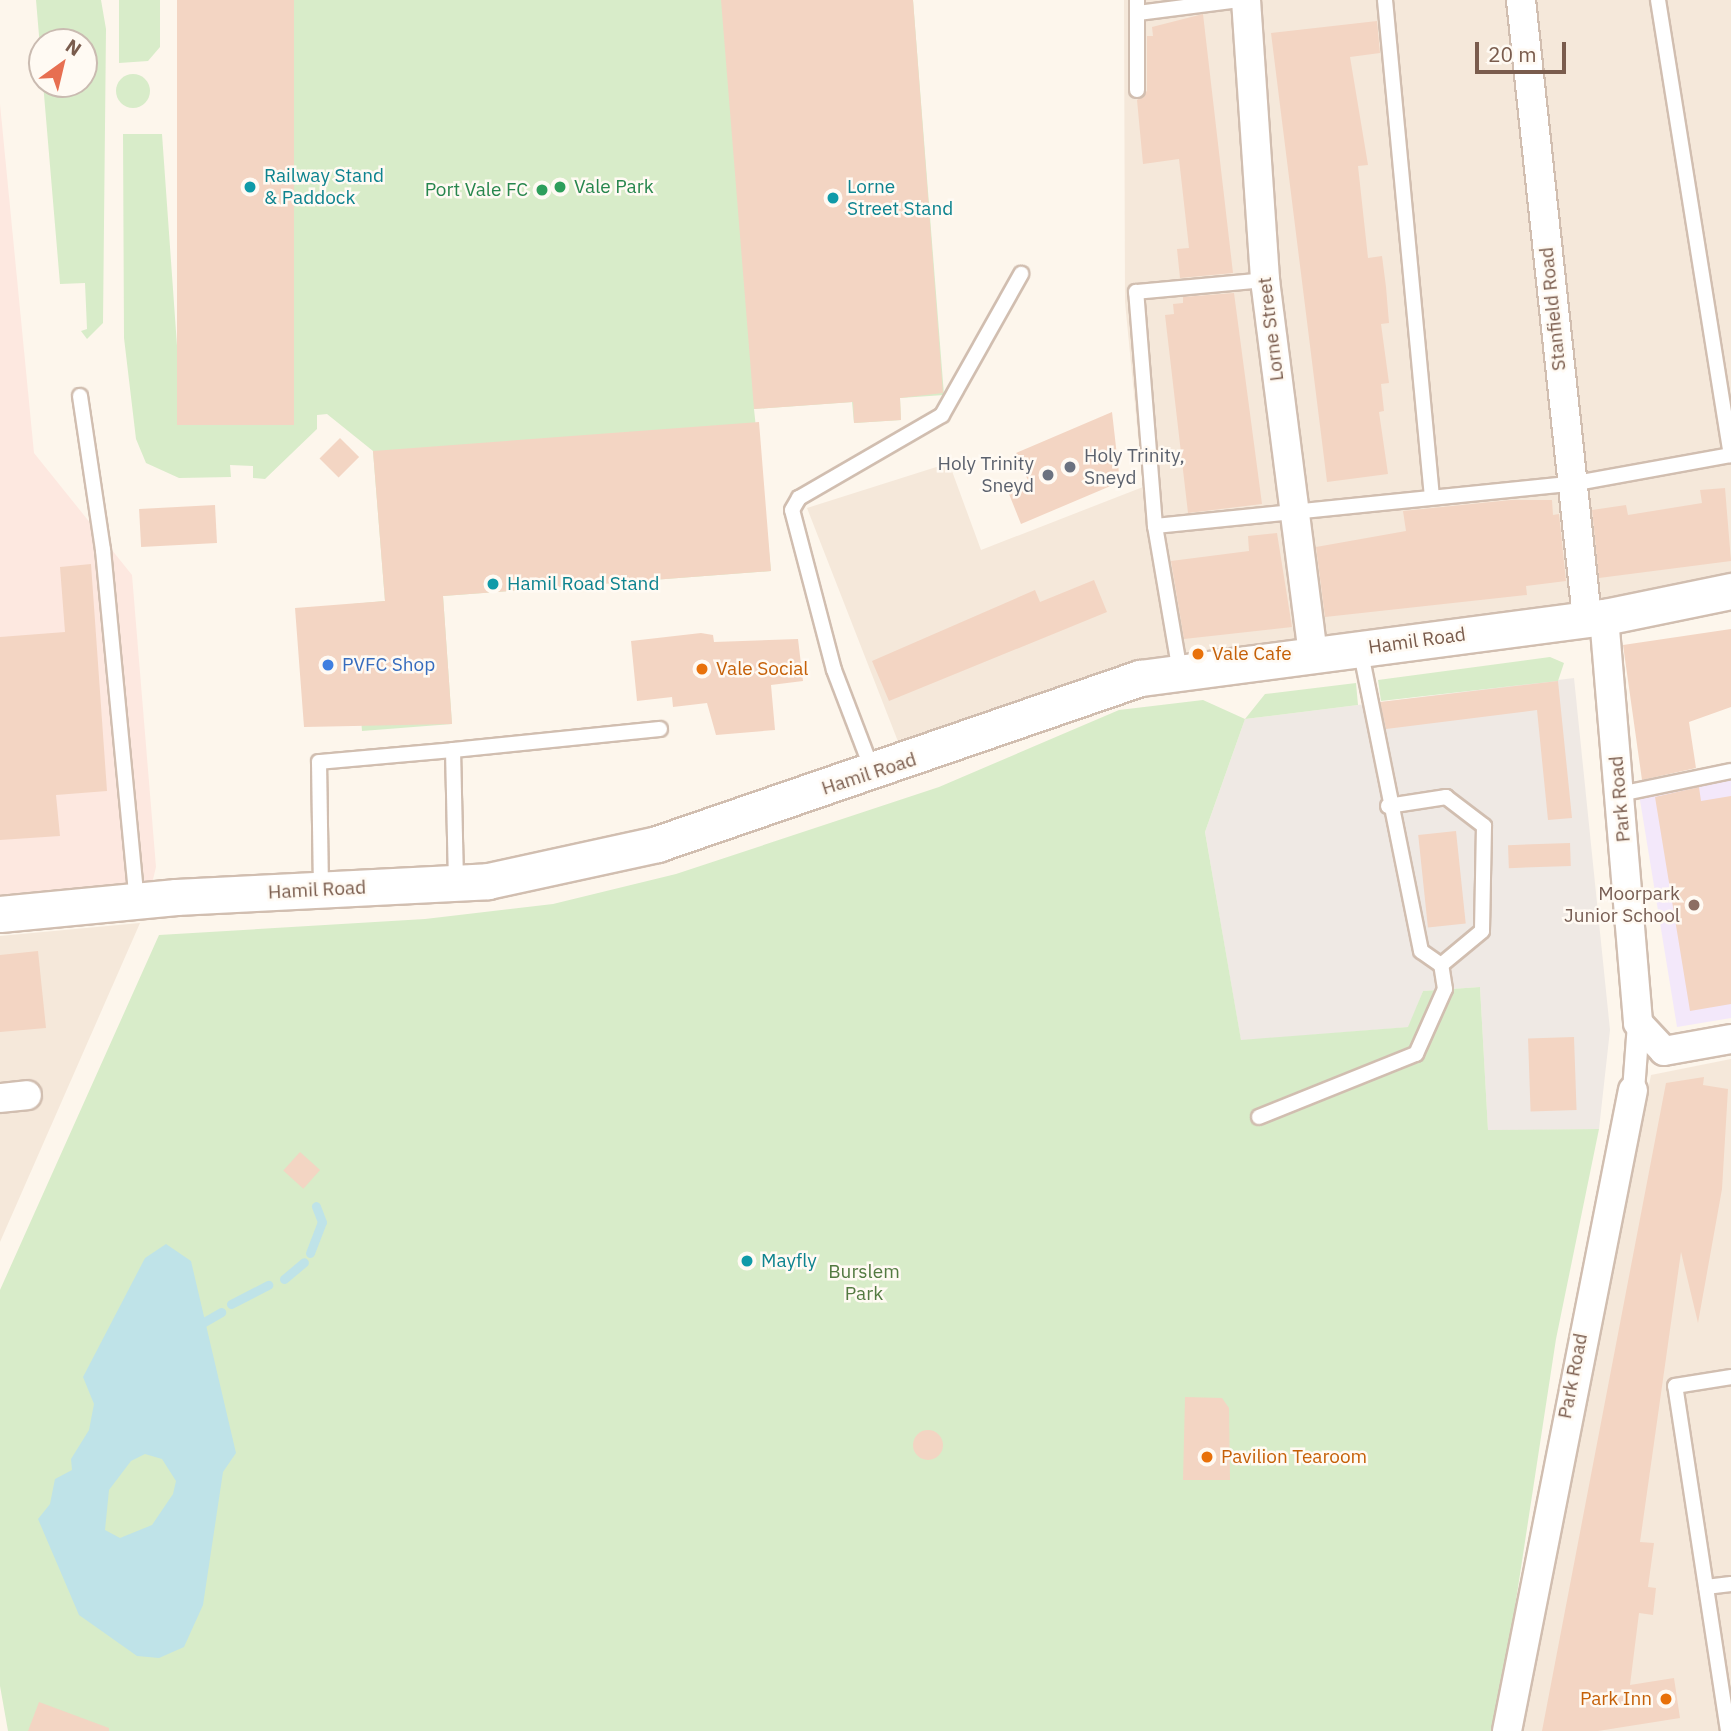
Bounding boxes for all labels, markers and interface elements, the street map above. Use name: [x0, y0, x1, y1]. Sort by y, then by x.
north arrow: [28, 28, 98, 98]
scale bar: [1479, 28, 1570, 72]
text: N: [61, 33, 86, 61]
text: 20 m: [1488, 40, 1537, 68]
place label: Railway Stand & Paddock: [264, 165, 384, 209]
place label: Vale Park: [574, 176, 654, 198]
place label: Lorne Street Stand: [847, 176, 953, 220]
marker: Railway Stand & Paddock: [242, 179, 258, 195]
place label: Port Vale FC: [425, 179, 528, 201]
marker: Vale Park: [552, 179, 568, 195]
marker: Port Vale FC: [534, 182, 550, 198]
marker: Lorne Street Stand: [825, 190, 841, 206]
street label: Stanfield Road: [1535, 246, 1571, 372]
street label: Lorne Street: [1253, 276, 1289, 382]
place label: Holy Trinity, Sneyd: [1084, 445, 1185, 489]
place label: Holy Trinity Sneyd: [938, 453, 1034, 497]
marker: Holy Trinity, Sneyd: [1062, 459, 1078, 475]
marker: Holy Trinity Sneyd: [1040, 467, 1056, 483]
place label: Hamil Road Stand: [507, 573, 659, 595]
marker: Hamil Road Stand: [485, 576, 501, 592]
street label: Hamil Road: [1367, 623, 1467, 659]
place label: Vale Cafe: [1212, 643, 1292, 665]
marker: Vale Cafe: [1190, 646, 1206, 662]
place label: PVFC Shop: [342, 654, 435, 676]
marker: PVFC Shop: [320, 657, 336, 673]
place label: Vale Social: [716, 658, 809, 680]
marker: Vale Social: [694, 661, 710, 677]
street label: Hamil Road: [819, 748, 919, 800]
street label: Park Road: [1605, 755, 1635, 843]
street label: Hamil Road: [267, 876, 367, 904]
place label: Moorpark Junior School: [1564, 883, 1680, 927]
marker: Moorpark Junior School: [1686, 897, 1702, 913]
place label: Mayfly: [761, 1250, 817, 1272]
marker: Mayfly: [739, 1253, 755, 1269]
park label: Burslem Park: [828, 1261, 900, 1305]
street label: Park Road: [1554, 1331, 1592, 1421]
place label: Pavilion Tearoom: [1221, 1446, 1367, 1468]
marker: Pavilion Tearoom: [1199, 1449, 1215, 1465]
place label: Park Inn: [1580, 1688, 1652, 1710]
marker: Park Inn: [1658, 1691, 1674, 1707]

